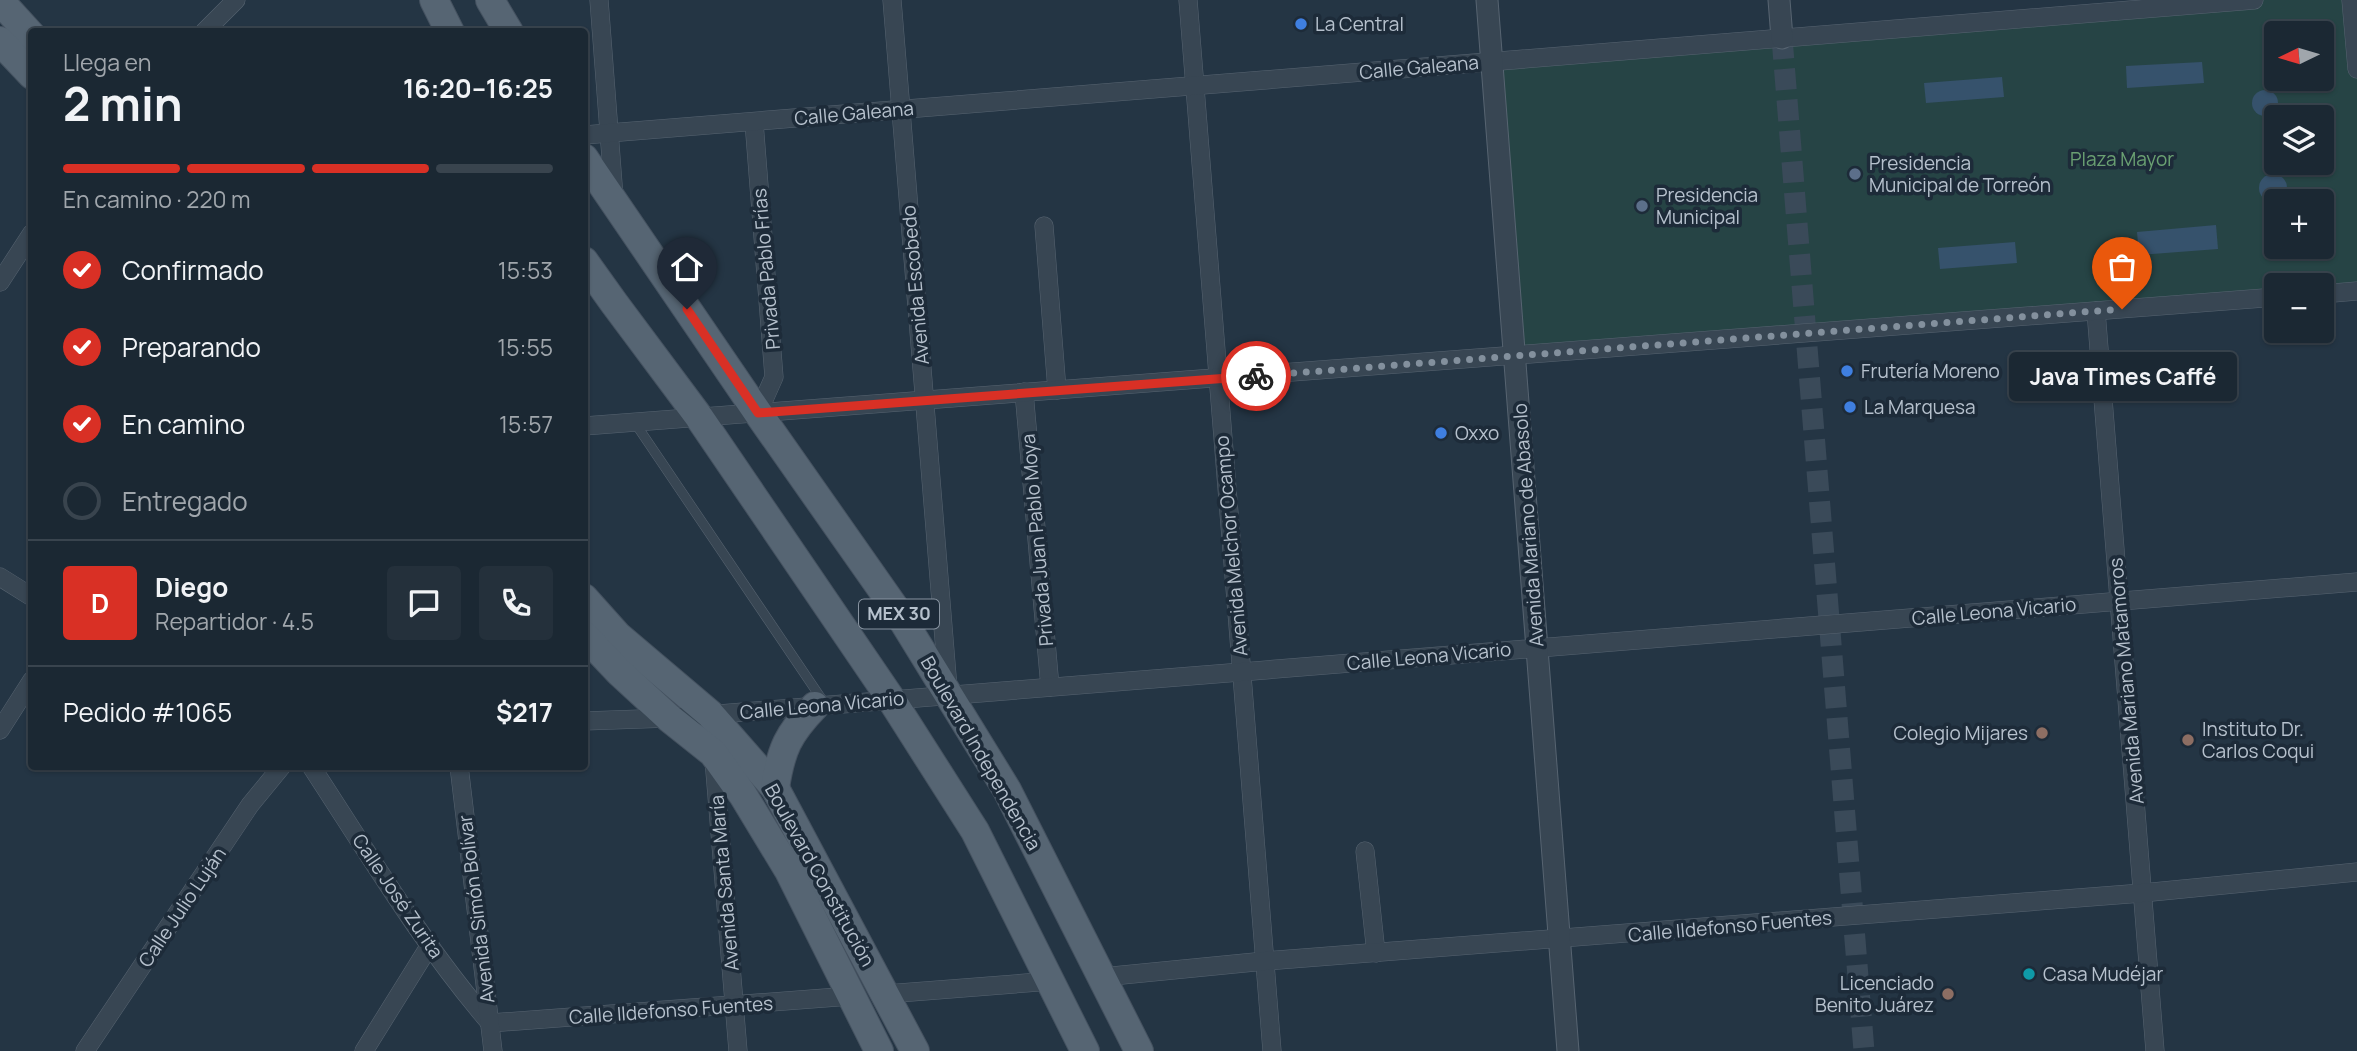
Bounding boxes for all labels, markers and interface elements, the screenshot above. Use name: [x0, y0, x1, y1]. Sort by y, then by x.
place label: La Central: [1315, 11, 1404, 37]
marker: La Central: [1293, 16, 1309, 32]
north arrow: [2264, 21, 2334, 91]
map controls: [2264, 21, 2334, 343]
text: Llega en: [63, 46, 151, 78]
street label: Calle Galeana: [1358, 49, 1480, 85]
text: 16:20–16:25: [403, 70, 553, 106]
text: 2 min: [63, 72, 183, 135]
street label: Calle Galeana: [793, 95, 915, 131]
button: layers: [2264, 105, 2334, 175]
park label: Plaza Mayor: [2070, 146, 2174, 172]
place label: Presidencia Municipal de Torreón: [1869, 150, 2051, 198]
marker: Presidencia Municipal de Torreón: [1847, 166, 1863, 182]
place label: Presidencia Municipal: [1656, 182, 1758, 230]
text: En camino · 220 m: [63, 183, 251, 215]
street label: Privada Pablo Frías: [746, 187, 786, 351]
button: +: [2264, 189, 2334, 259]
marker: Presidencia Municipal: [1634, 198, 1650, 214]
street label: Avenida Escobedo: [895, 204, 935, 366]
pin: [657, 237, 717, 309]
pin: [2092, 237, 2152, 309]
icon: home: [668, 248, 706, 286]
icon: bag: [2103, 248, 2141, 286]
icon: check: [63, 251, 101, 289]
text: Confirmado: [122, 252, 264, 288]
text: 15:53: [498, 254, 553, 286]
button: −: [2264, 273, 2334, 343]
icon: check: [63, 328, 101, 366]
text: Preparando: [122, 329, 261, 365]
text: 15:55: [497, 331, 553, 363]
courier: [1221, 341, 1291, 411]
callout: Java Times Caffé: [2008, 351, 2236, 400]
icon: bike: [1237, 357, 1275, 395]
place label: Frutería Moreno: [1861, 358, 2000, 384]
text: Java Times Caffé: [2030, 360, 2216, 392]
marker: Frutería Moreno: [1839, 363, 1855, 379]
place label: La Marquesa: [1864, 394, 1976, 420]
marker: La Marquesa: [1842, 399, 1858, 415]
street label: Avenida Mariano de Abasolo: [1507, 402, 1549, 648]
icon: check: [63, 405, 101, 443]
text: En camino: [122, 406, 245, 442]
text: 15:57: [499, 408, 553, 440]
place label: Oxxo: [1455, 420, 1499, 446]
marker: Oxxo: [1433, 425, 1449, 441]
street label: Privada Juan Pablo Moya: [1015, 433, 1059, 647]
street label: Avenida Melchor Ocampo: [1208, 435, 1254, 657]
text: Entregado: [122, 483, 248, 519]
street label: Avenida Mariano Matamoros: [2102, 557, 2150, 805]
button: chat: [387, 566, 461, 640]
button: phone: [479, 566, 553, 640]
text: Diego: [155, 569, 228, 605]
text: D: [91, 585, 109, 621]
street label: Calle Leona Vicario: [1911, 591, 2077, 631]
road number: MEX 30: [859, 600, 939, 628]
text: Repartidor · 4.5: [155, 605, 314, 637]
street label: Calle Leona Vicario: [1346, 636, 1512, 676]
street label: Boulevard Independencia: [915, 651, 1047, 855]
street label: Calle Leona Vicario: [739, 685, 905, 725]
text: Pedido #1065: [63, 694, 232, 730]
text: $217: [496, 694, 553, 730]
place label: Instituto Dr. Carlos Coqui: [2202, 716, 2314, 764]
place label: Colegio Mijares: [1893, 720, 2028, 746]
marker: Colegio Mijares: [2034, 725, 2050, 741]
marker: Instituto Dr. Carlos Coqui: [2180, 732, 2196, 748]
street label: Boulevard Constitución: [759, 779, 881, 971]
street label: Avenida Santa María: [703, 794, 745, 972]
street label: Avenida Simón Bolívar: [452, 813, 500, 1005]
street label: Calle José Zurita: [347, 829, 449, 963]
street label: Calle Julio Luján: [132, 842, 232, 972]
street label: Calle Ildefonso Fuentes: [1627, 904, 1833, 948]
place label: Casa Mudéjar: [2043, 961, 2163, 987]
marker: Casa Mudéjar: [2021, 966, 2037, 982]
place label: Licenciado Benito Juárez: [1815, 970, 1934, 1018]
marker: Licenciado Benito Juárez: [1940, 986, 1956, 1002]
street label: Calle Ildefonso Fuentes: [568, 990, 774, 1030]

